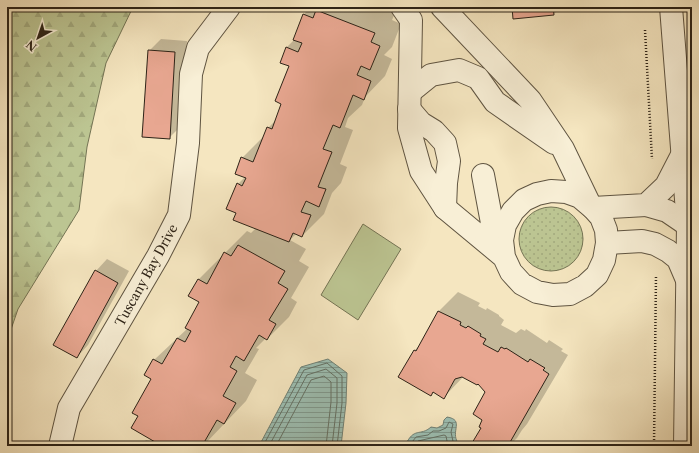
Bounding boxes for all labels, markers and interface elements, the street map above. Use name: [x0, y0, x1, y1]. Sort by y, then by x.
north arrow: [18, 18, 58, 58]
text: N: [23, 37, 40, 54]
street label: Tuscany Bay Drive: [111, 221, 181, 329]

